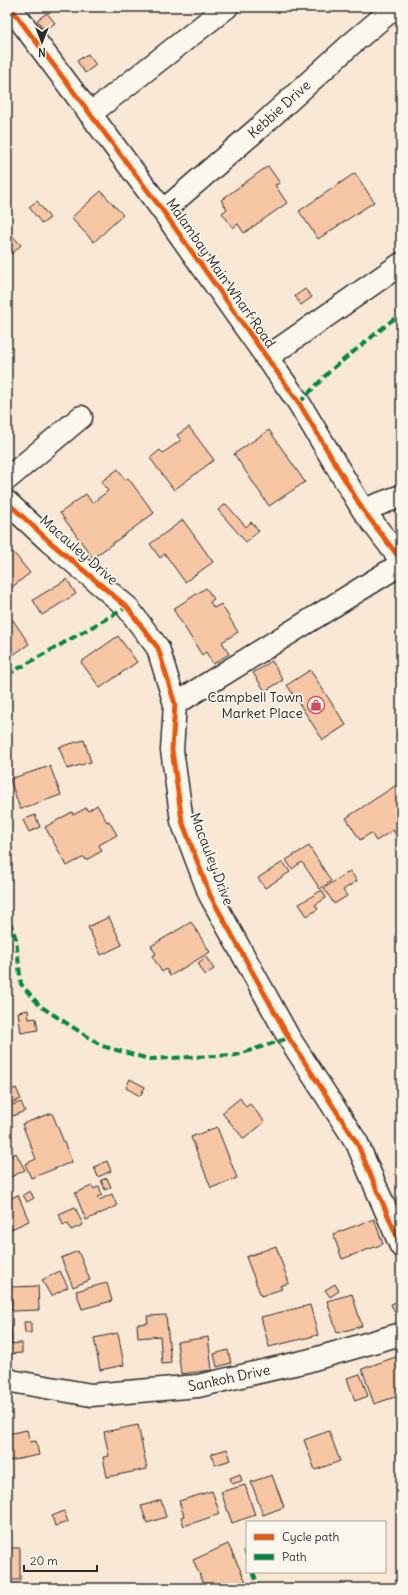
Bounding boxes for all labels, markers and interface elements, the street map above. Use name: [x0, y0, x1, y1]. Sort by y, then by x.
north arrow: [22, 22, 62, 62]
text: N: [38, 45, 46, 59]
street label: Kebbie Drive: [244, 76, 314, 142]
street label: Malambay Main Wharf Road: [162, 195, 280, 351]
street label: Macauley Drive: [36, 511, 122, 589]
place label: Campbell Town Market Place: [207, 688, 303, 722]
shop icon: Campbell Town Market Place: [306, 695, 326, 715]
street label: Macauley Drive: [186, 810, 238, 908]
street label: Sankoh Drive: [186, 1361, 272, 1395]
legend: [246, 1521, 386, 1573]
text: Cycle path: [282, 1529, 339, 1544]
scale bar: [24, 1547, 97, 1573]
text: Path: [282, 1549, 307, 1564]
text: 20 m: [30, 1553, 58, 1568]

